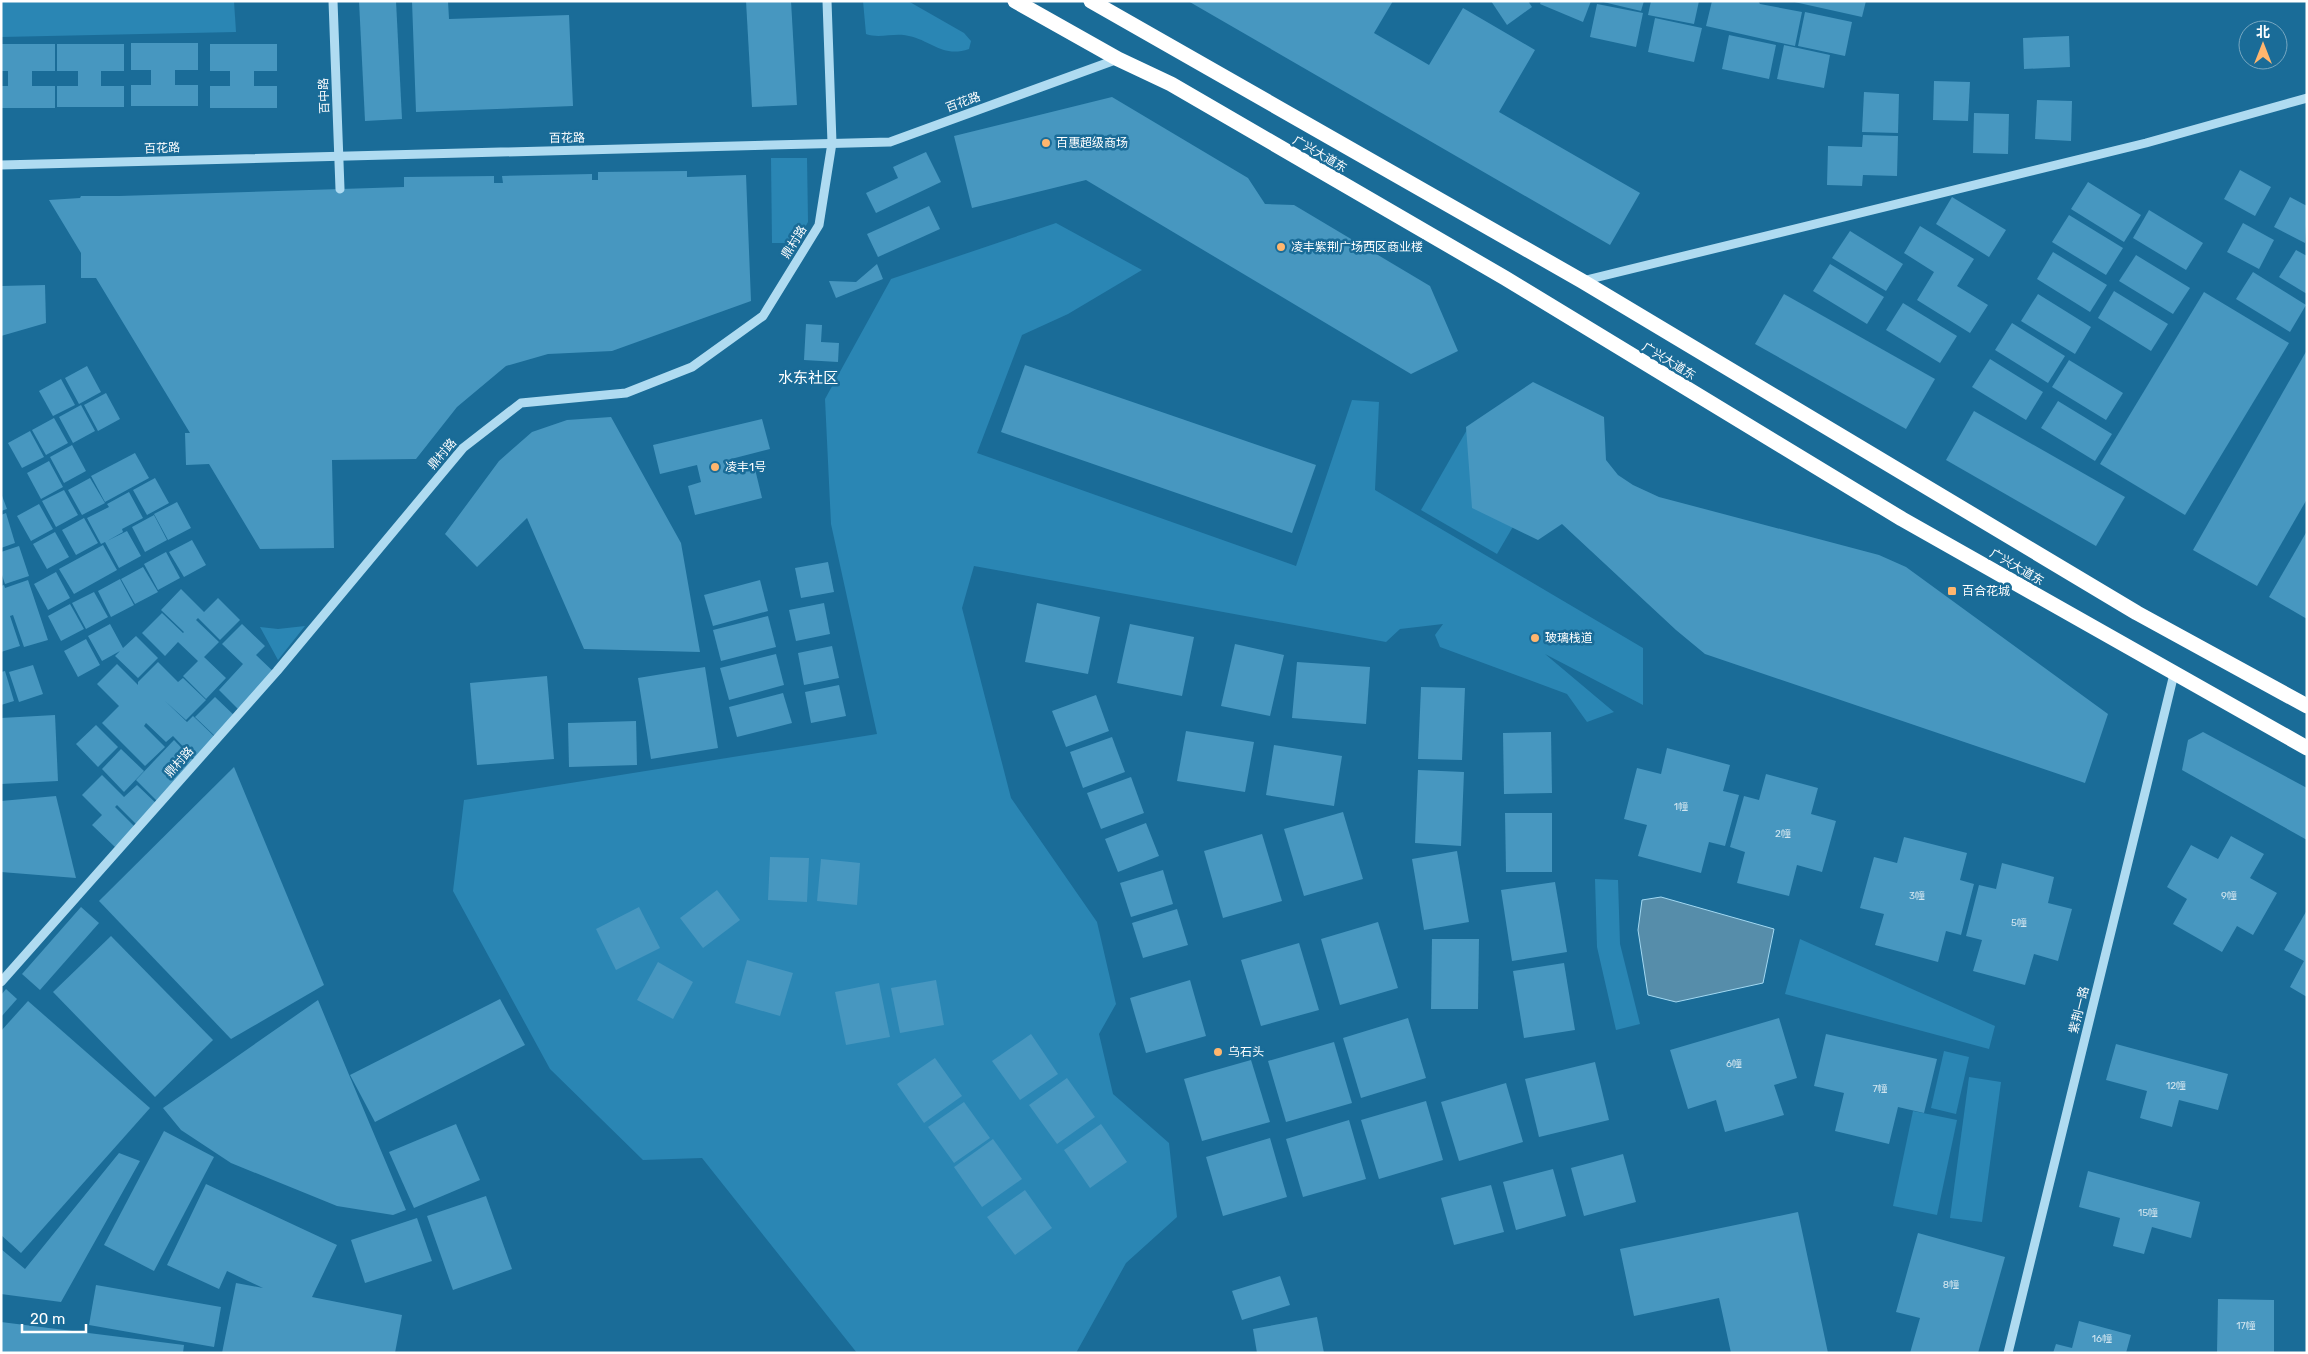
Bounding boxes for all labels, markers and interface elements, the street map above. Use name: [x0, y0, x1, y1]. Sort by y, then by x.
north arrow: [2238, 20, 2288, 70]
text: 北: [2256, 24, 2270, 41]
street label: 百中路: [316, 78, 332, 114]
street label: 百花路: [944, 89, 982, 115]
street label: 百花路: [549, 131, 585, 145]
street label: 广兴大道东: [1291, 133, 1349, 175]
place label: 百惠超级商场: [1056, 136, 1128, 150]
marker: 百惠超级商场: [1040, 137, 1052, 149]
street label: 百花路: [144, 140, 180, 156]
street label: 鼎村路: [779, 223, 809, 261]
place label: 凌丰紫荆广场西区商业楼: [1291, 240, 1423, 254]
marker: 凌丰紫荆广场西区商业楼: [1275, 241, 1287, 253]
street label: 广兴大道东: [1640, 340, 1698, 382]
district label: 水东社区: [778, 369, 838, 387]
street label: 鼎村路: [425, 436, 459, 472]
place label: 凌丰1号: [725, 460, 766, 474]
marker: 凌丰1号: [709, 461, 721, 473]
street label: 广兴大道东: [1988, 546, 2046, 588]
place label: 百合花城: [1962, 584, 2010, 598]
marker: 百合花城: [1946, 585, 1958, 597]
place label: 玻璃栈道: [1545, 631, 1593, 645]
marker: 玻璃栈道: [1529, 632, 1541, 644]
street label: 鼎村路: [162, 744, 196, 780]
house number: 1幢: [1674, 801, 1688, 813]
house number: 2幢: [1775, 828, 1791, 840]
house number: 3幢: [1909, 890, 1925, 902]
house number: 9幢: [2221, 890, 2237, 902]
house number: 5幢: [2011, 917, 2027, 929]
street label: 紫荆一路: [2066, 985, 2092, 1035]
place label: 乌石头: [1228, 1045, 1264, 1059]
marker: 乌石头: [1212, 1046, 1224, 1058]
house number: 6幢: [1726, 1058, 1742, 1070]
house number: 12幢: [2166, 1080, 2186, 1092]
house number: 7幢: [1872, 1083, 1888, 1095]
house number: 15幢: [2138, 1207, 2158, 1219]
house number: 8幢: [1943, 1279, 1959, 1291]
scale bar: [22, 1302, 86, 1334]
text: 20 m: [30, 1310, 65, 1328]
house number: 17幢: [2236, 1320, 2256, 1332]
house number: 16幢: [2092, 1333, 2112, 1345]

